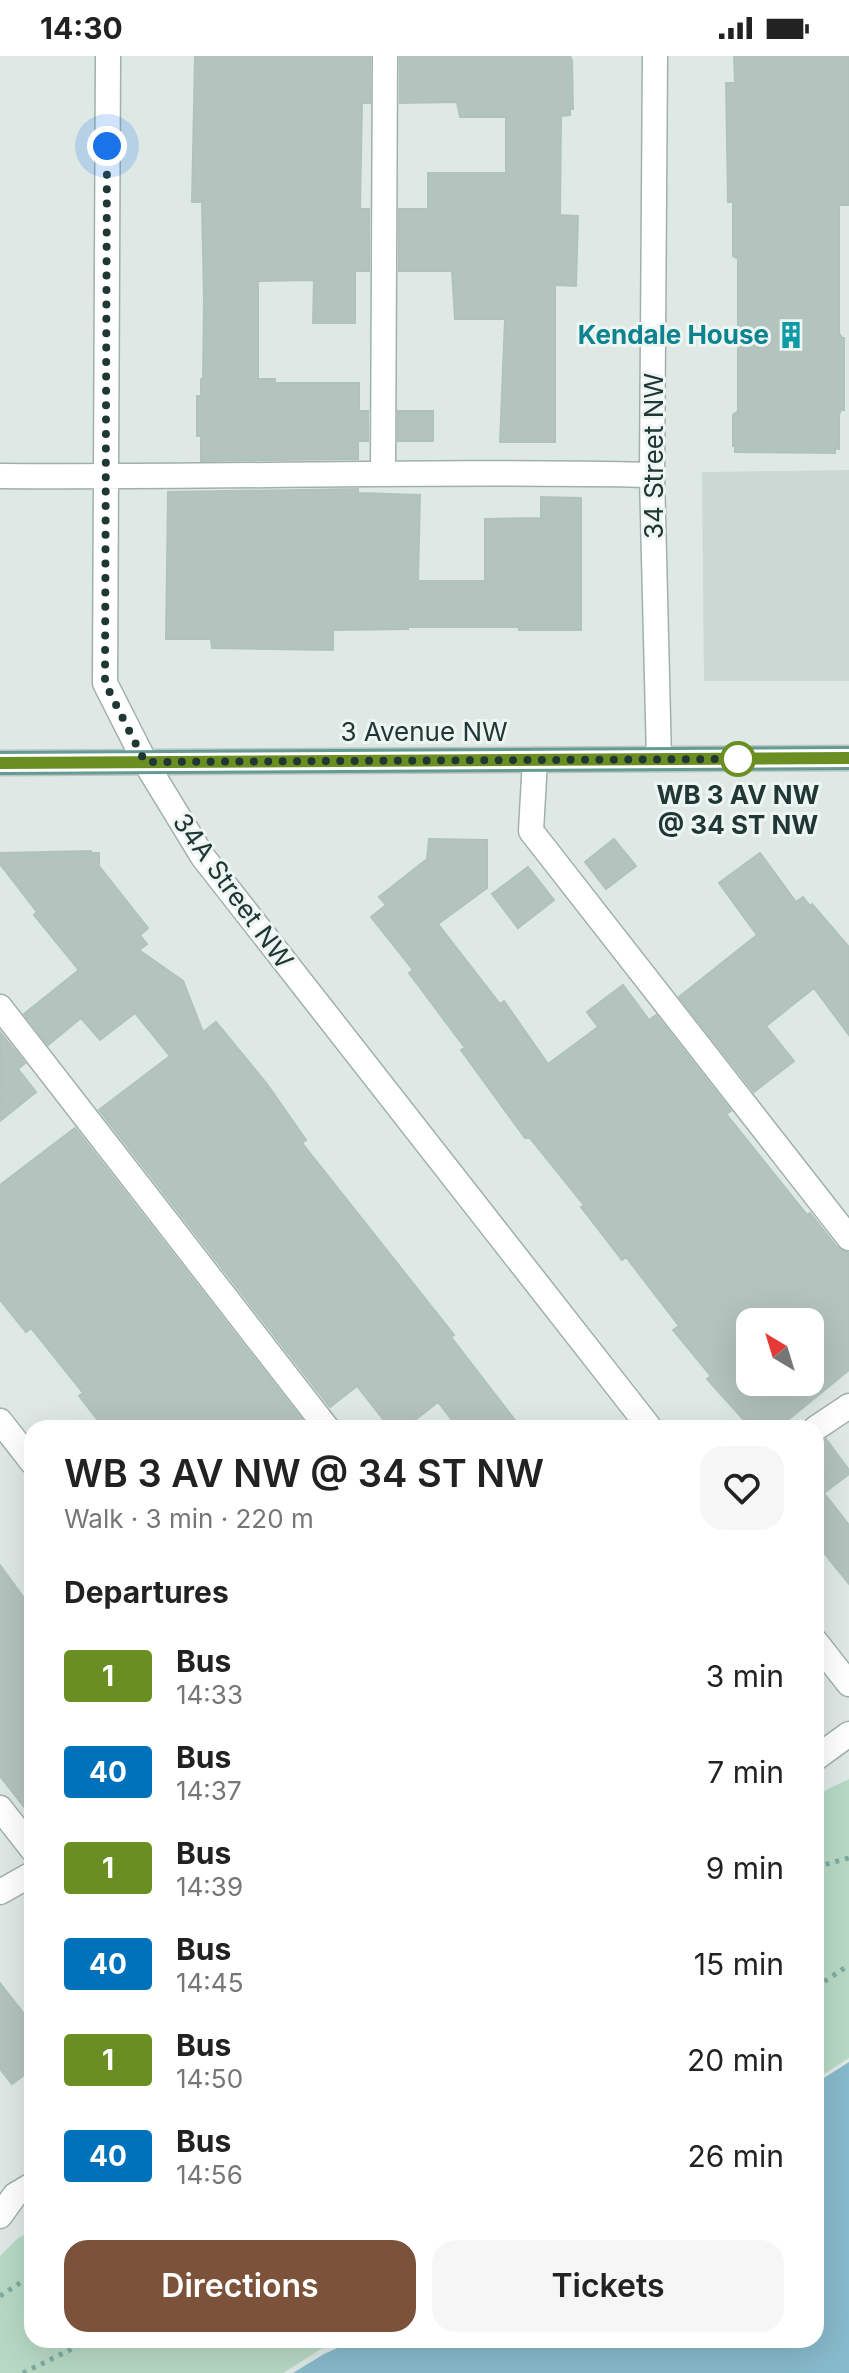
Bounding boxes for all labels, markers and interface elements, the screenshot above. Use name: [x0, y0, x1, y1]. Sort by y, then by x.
text: 14:30: [40, 10, 123, 46]
your location: [87, 126, 127, 166]
place label: Kendale House: [578, 319, 769, 350]
building icon: Kendale House: [776, 320, 806, 350]
street label: 34 Street NW: [638, 373, 669, 539]
street label: 3 Avenue NW: [340, 716, 508, 747]
marker: WB 3 AV NW @ 34 ST NW: [721, 742, 755, 776]
place label: WB 3 AV NW @ 34 ST NW: [657, 779, 820, 840]
street label: 34A Street NW: [167, 807, 300, 974]
north arrow: [736, 1308, 824, 1396]
map controls: [736, 1308, 824, 1396]
button: heart: [700, 1446, 784, 1530]
text: WB 3 AV NW @ 34 ST NW: [64, 1450, 544, 1496]
text: Walk · 3 min · 220 m: [64, 1503, 314, 1534]
text: Departures: [64, 1574, 229, 1610]
text: Bus: [176, 1643, 231, 1679]
text: 3 min: [706, 1658, 784, 1694]
text: 1: [102, 1659, 114, 1693]
text: 14:33: [176, 1679, 243, 1710]
text: Bus: [176, 1739, 231, 1775]
text: 7 min: [707, 1754, 784, 1790]
text: 40: [89, 1755, 127, 1789]
text: 14:37: [176, 1775, 242, 1806]
text: Bus: [176, 1835, 231, 1871]
text: 9 min: [706, 1850, 784, 1886]
text: 1: [102, 1851, 114, 1885]
text: 14:39: [176, 1871, 243, 1902]
text: Bus: [176, 1931, 231, 1967]
text: 15 min: [694, 1946, 784, 1982]
text: 40: [89, 1947, 127, 1981]
text: 14:45: [176, 1967, 243, 1998]
text: Bus: [176, 2027, 231, 2063]
text: 20 min: [687, 2042, 784, 2078]
text: 1: [102, 2043, 114, 2077]
text: 14:50: [176, 2063, 243, 2094]
text: Bus: [176, 2123, 231, 2159]
text: 26 min: [687, 2138, 784, 2174]
text: 40: [89, 2139, 127, 2173]
text: 14:56: [176, 2159, 243, 2190]
button: Directions: [64, 2240, 416, 2332]
button: Tickets: [432, 2240, 784, 2332]

